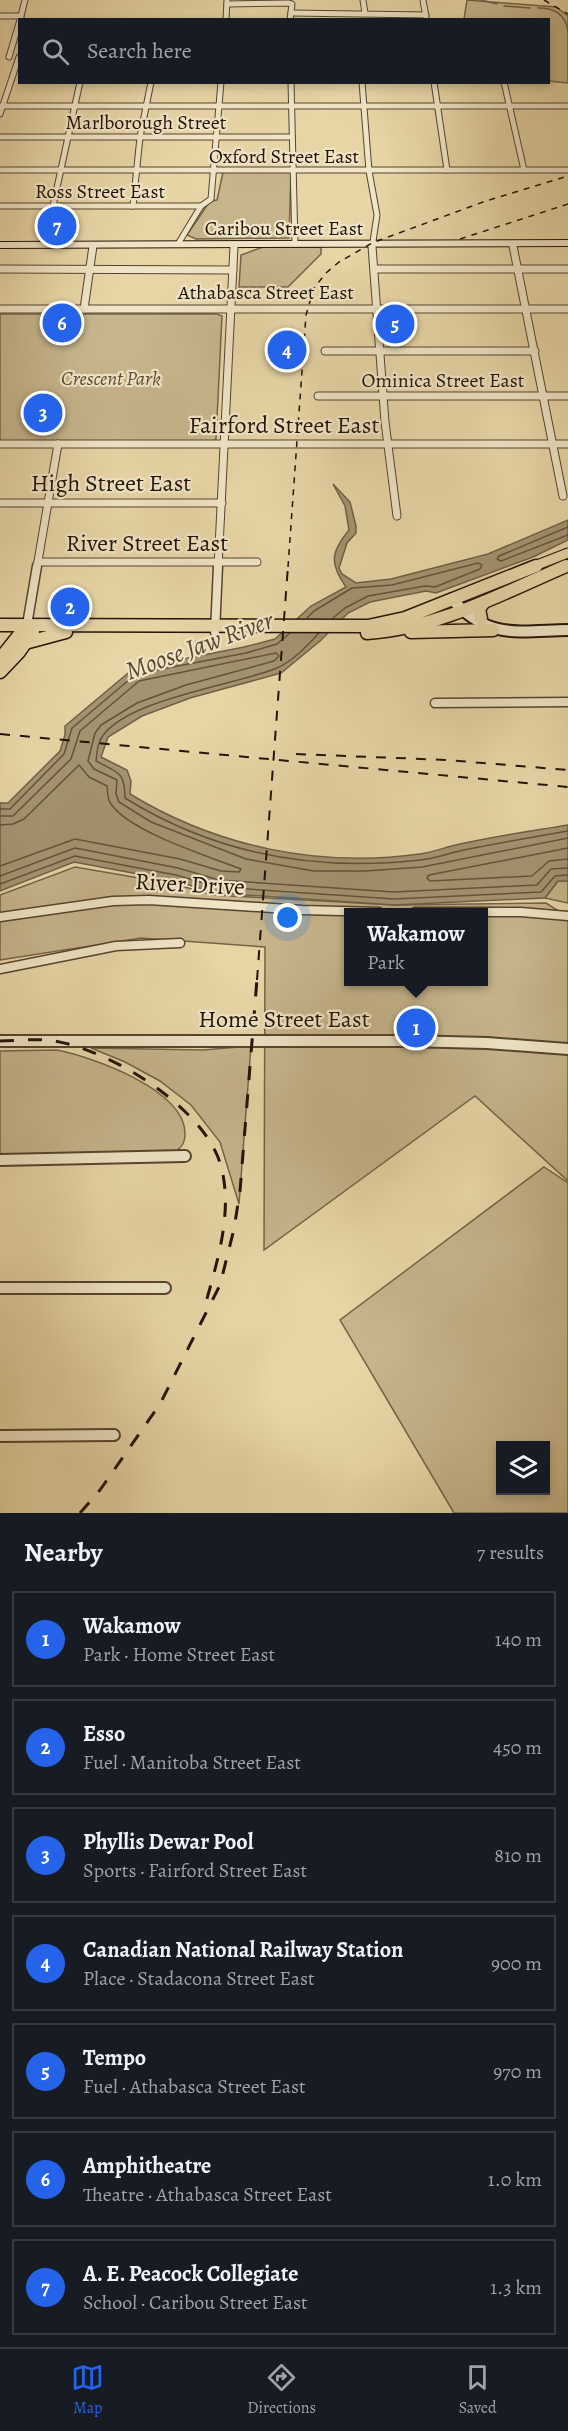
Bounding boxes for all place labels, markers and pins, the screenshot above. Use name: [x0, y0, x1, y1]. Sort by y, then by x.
pin: 7: [38, 204, 76, 248]
pin: 6: [42, 300, 82, 346]
pin: 5: [376, 302, 414, 346]
pin: 4: [268, 328, 306, 372]
pin: 3: [24, 390, 63, 436]
pin: 2: [50, 584, 90, 630]
pin: 1: [396, 1006, 436, 1050]

